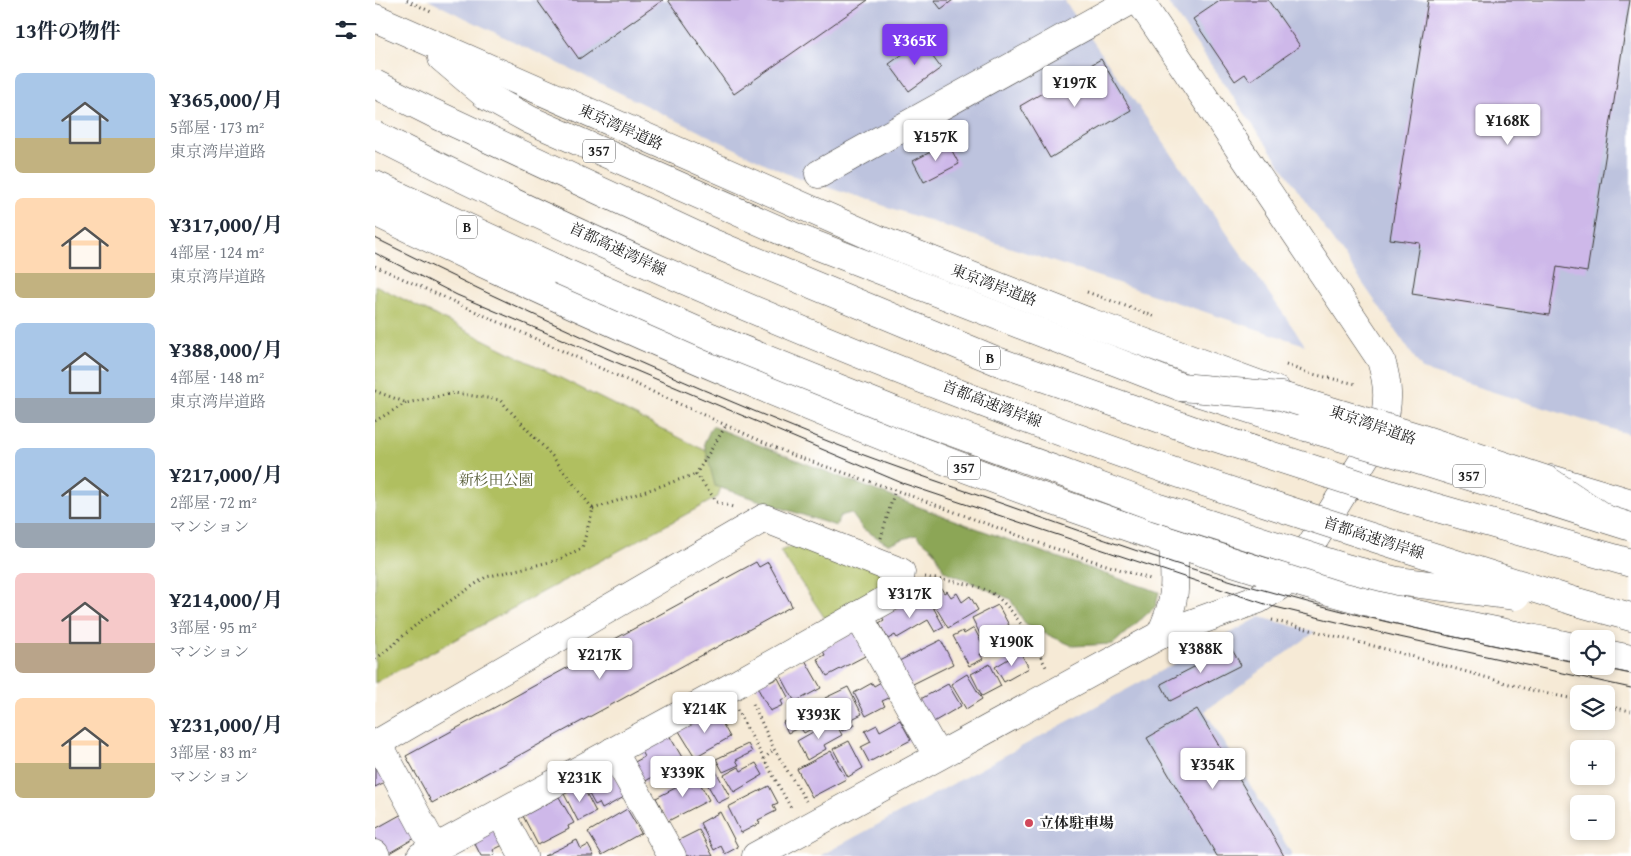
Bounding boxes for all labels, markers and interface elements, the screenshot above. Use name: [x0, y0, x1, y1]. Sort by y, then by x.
text: 13件の物件: [15, 15, 121, 46]
icon: filters: [332, 16, 360, 44]
pin: ¥365K: [880, 23, 950, 66]
text: ¥365K: [893, 28, 937, 52]
pin: ¥197K: [1040, 66, 1110, 108]
text: ¥197K: [1053, 70, 1097, 94]
text: ¥365,000/月: [170, 84, 283, 115]
icon: home: [55, 93, 115, 153]
street label: 東京湾岸道路: [576, 99, 667, 154]
pin: ¥168K: [1473, 104, 1543, 146]
text: ¥168K: [1486, 108, 1530, 132]
text: 5部屋 · 173 m²: [170, 115, 265, 139]
pin: ¥157K: [901, 120, 971, 162]
text: ¥157K: [914, 124, 958, 148]
text: 東京湾岸道路: [170, 139, 266, 163]
road number: 357: [583, 140, 615, 162]
text: ¥317,000/月: [170, 209, 283, 240]
road number: B: [457, 216, 477, 238]
street label: 首都高速湾岸線: [566, 217, 670, 280]
icon: home: [55, 218, 115, 278]
text: 4部屋 · 124 m²: [170, 240, 265, 264]
street label: 東京湾岸道路: [948, 259, 1040, 310]
text: 東京湾岸道路: [170, 264, 266, 288]
text: ¥388,000/月: [170, 334, 283, 365]
icon: home: [55, 343, 115, 403]
road number: B: [980, 346, 1000, 369]
text: 4部屋 · 148 m²: [170, 365, 265, 389]
street label: 首都高速湾岸線: [939, 375, 1045, 432]
text: 東京湾岸道路: [170, 389, 266, 413]
street label: 東京湾岸道路: [1327, 400, 1419, 449]
road number: 357: [948, 456, 980, 479]
text: ¥217,000/月: [170, 459, 283, 490]
road number: 357: [1453, 464, 1485, 488]
icon: home: [55, 468, 115, 528]
park label: 新杉田公園: [458, 469, 534, 490]
text: 2部屋 · 72 m²: [170, 490, 257, 514]
street label: 首都高速湾岸線: [1321, 511, 1427, 564]
text: マンション: [170, 514, 249, 538]
pin: ¥317K: [875, 576, 945, 619]
text: ¥317K: [888, 581, 932, 605]
text: ¥214,000/月: [170, 584, 283, 615]
icon: home: [55, 593, 115, 653]
text: 3部屋 · 95 m²: [170, 615, 257, 639]
pin: ¥190K: [977, 624, 1047, 667]
text: ¥190K: [990, 629, 1034, 653]
map controls: [1570, 630, 1615, 840]
button: locate: [1570, 630, 1615, 675]
pin: ¥388K: [1166, 632, 1236, 674]
text: ¥388K: [1179, 636, 1223, 660]
pin: ¥217K: [565, 638, 635, 680]
text: マンション: [170, 639, 249, 663]
text: ¥217K: [578, 642, 622, 666]
button: layers: [1570, 685, 1615, 730]
pin: ¥214K: [670, 692, 740, 734]
text: ¥214K: [683, 696, 727, 720]
pin: ¥393K: [784, 698, 854, 740]
text: ¥393K: [797, 702, 841, 726]
text: ¥231,000/月: [170, 709, 283, 740]
icon: home: [55, 718, 115, 778]
text: 3部屋 · 83 m²: [170, 740, 257, 764]
button: +: [1570, 740, 1615, 785]
pin: ¥354K: [1178, 748, 1248, 790]
text: ¥354K: [1191, 752, 1235, 776]
pin: ¥339K: [648, 756, 718, 798]
pin: ¥231K: [545, 760, 615, 803]
text: ¥339K: [661, 760, 705, 784]
text: マンション: [170, 764, 249, 788]
text: ¥231K: [558, 765, 602, 789]
button: −: [1570, 795, 1615, 840]
place label: 立体駐車場: [1039, 812, 1114, 833]
marker: 立体駐車場: [1023, 817, 1035, 829]

